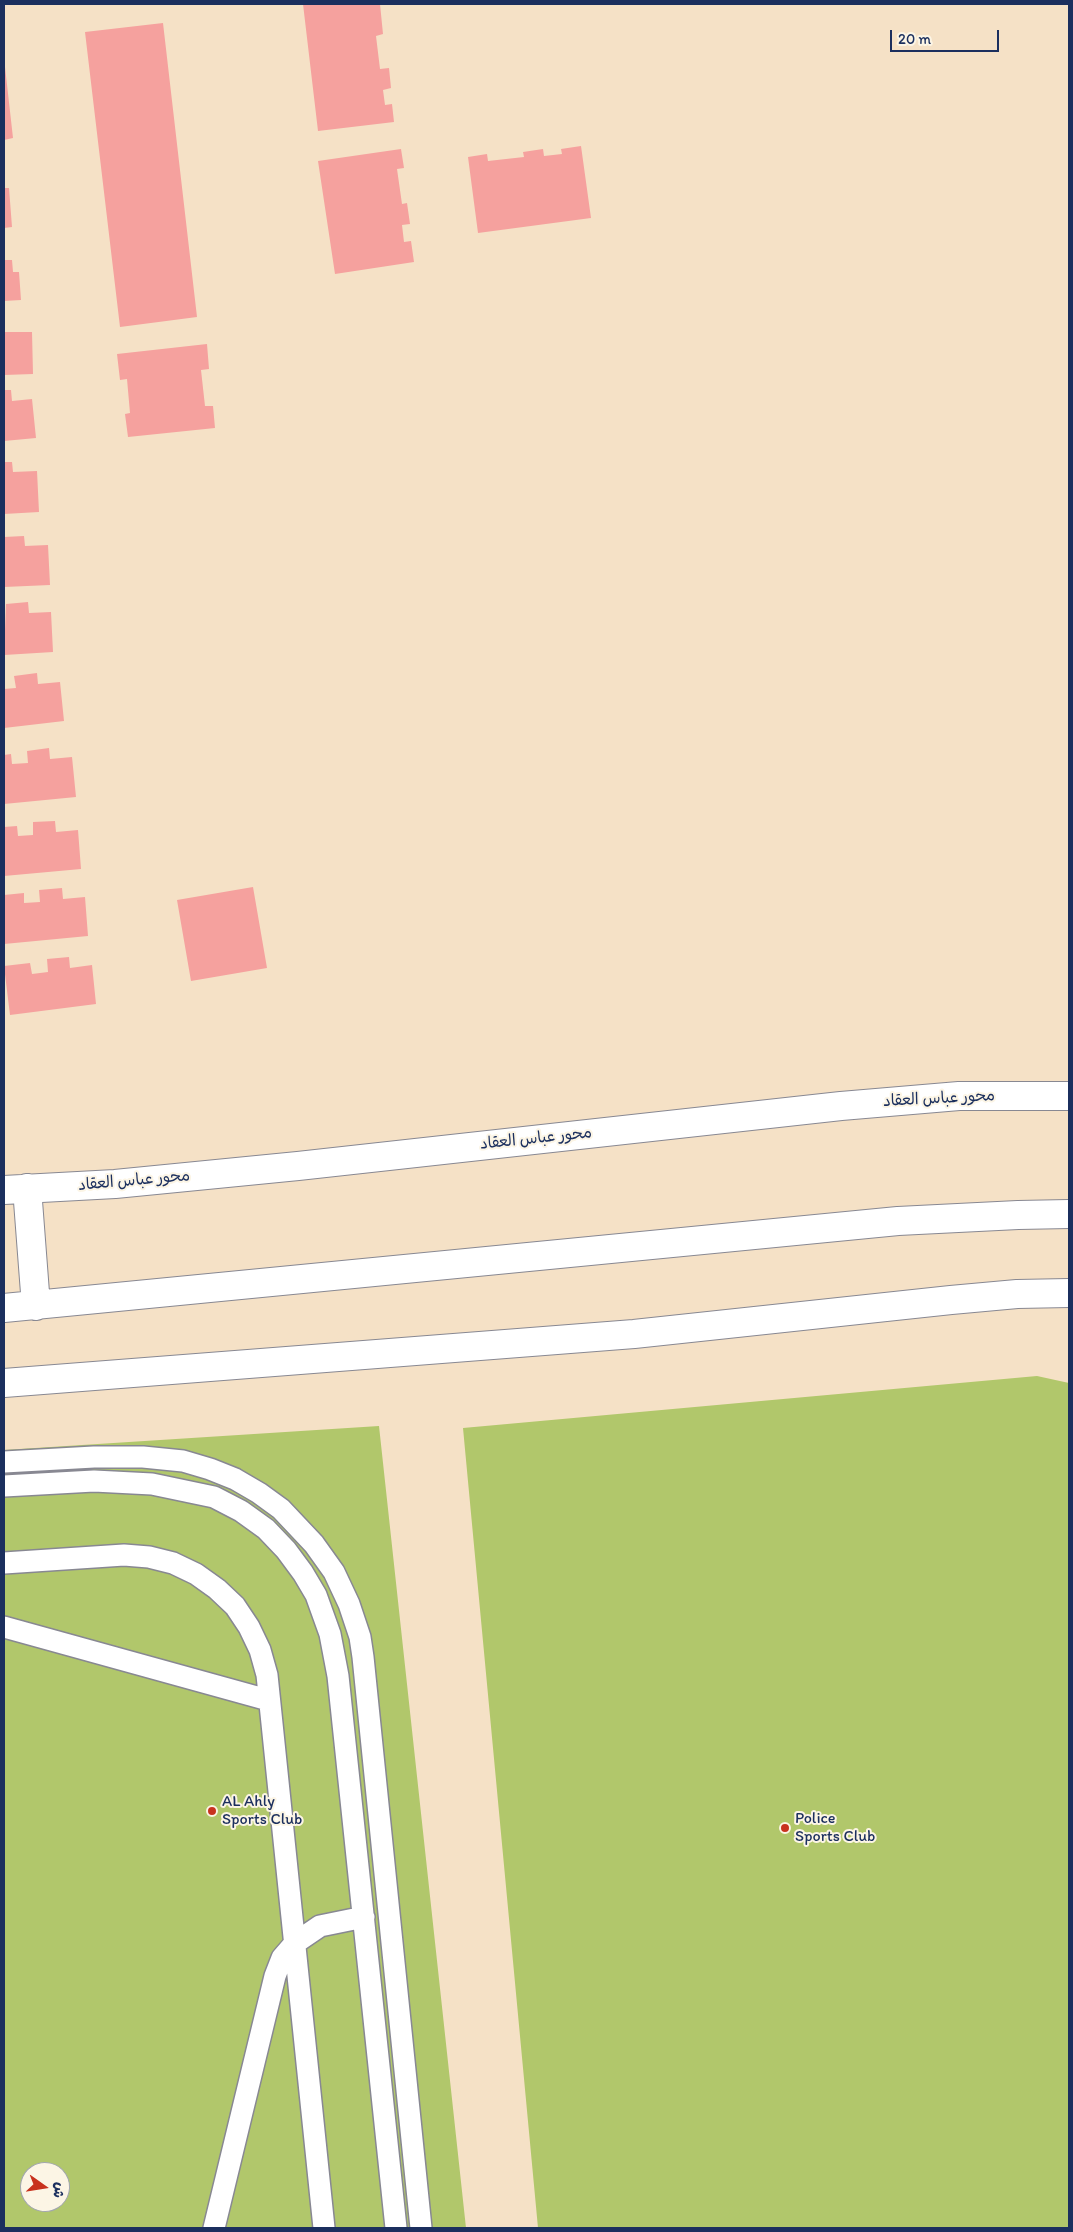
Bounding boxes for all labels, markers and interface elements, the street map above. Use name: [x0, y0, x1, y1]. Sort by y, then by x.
scale bar: [893, 20, 1002, 52]
text: 20 m: [898, 30, 931, 48]
street label: محور عباس العقاد: [882, 1086, 996, 1112]
street label: محور عباس العقاد: [479, 1124, 593, 1154]
street label: محور عباس العقاد: [77, 1167, 191, 1195]
place label: AL Ahly Sports Club: [222, 1792, 302, 1830]
marker: AL Ahly Sports Club: [206, 1805, 218, 1817]
place label: Police Sports Club: [795, 1809, 875, 1847]
marker: Police Sports Club: [779, 1822, 791, 1834]
north arrow: [20, 2162, 70, 2212]
text: ش: [49, 2181, 69, 2200]

